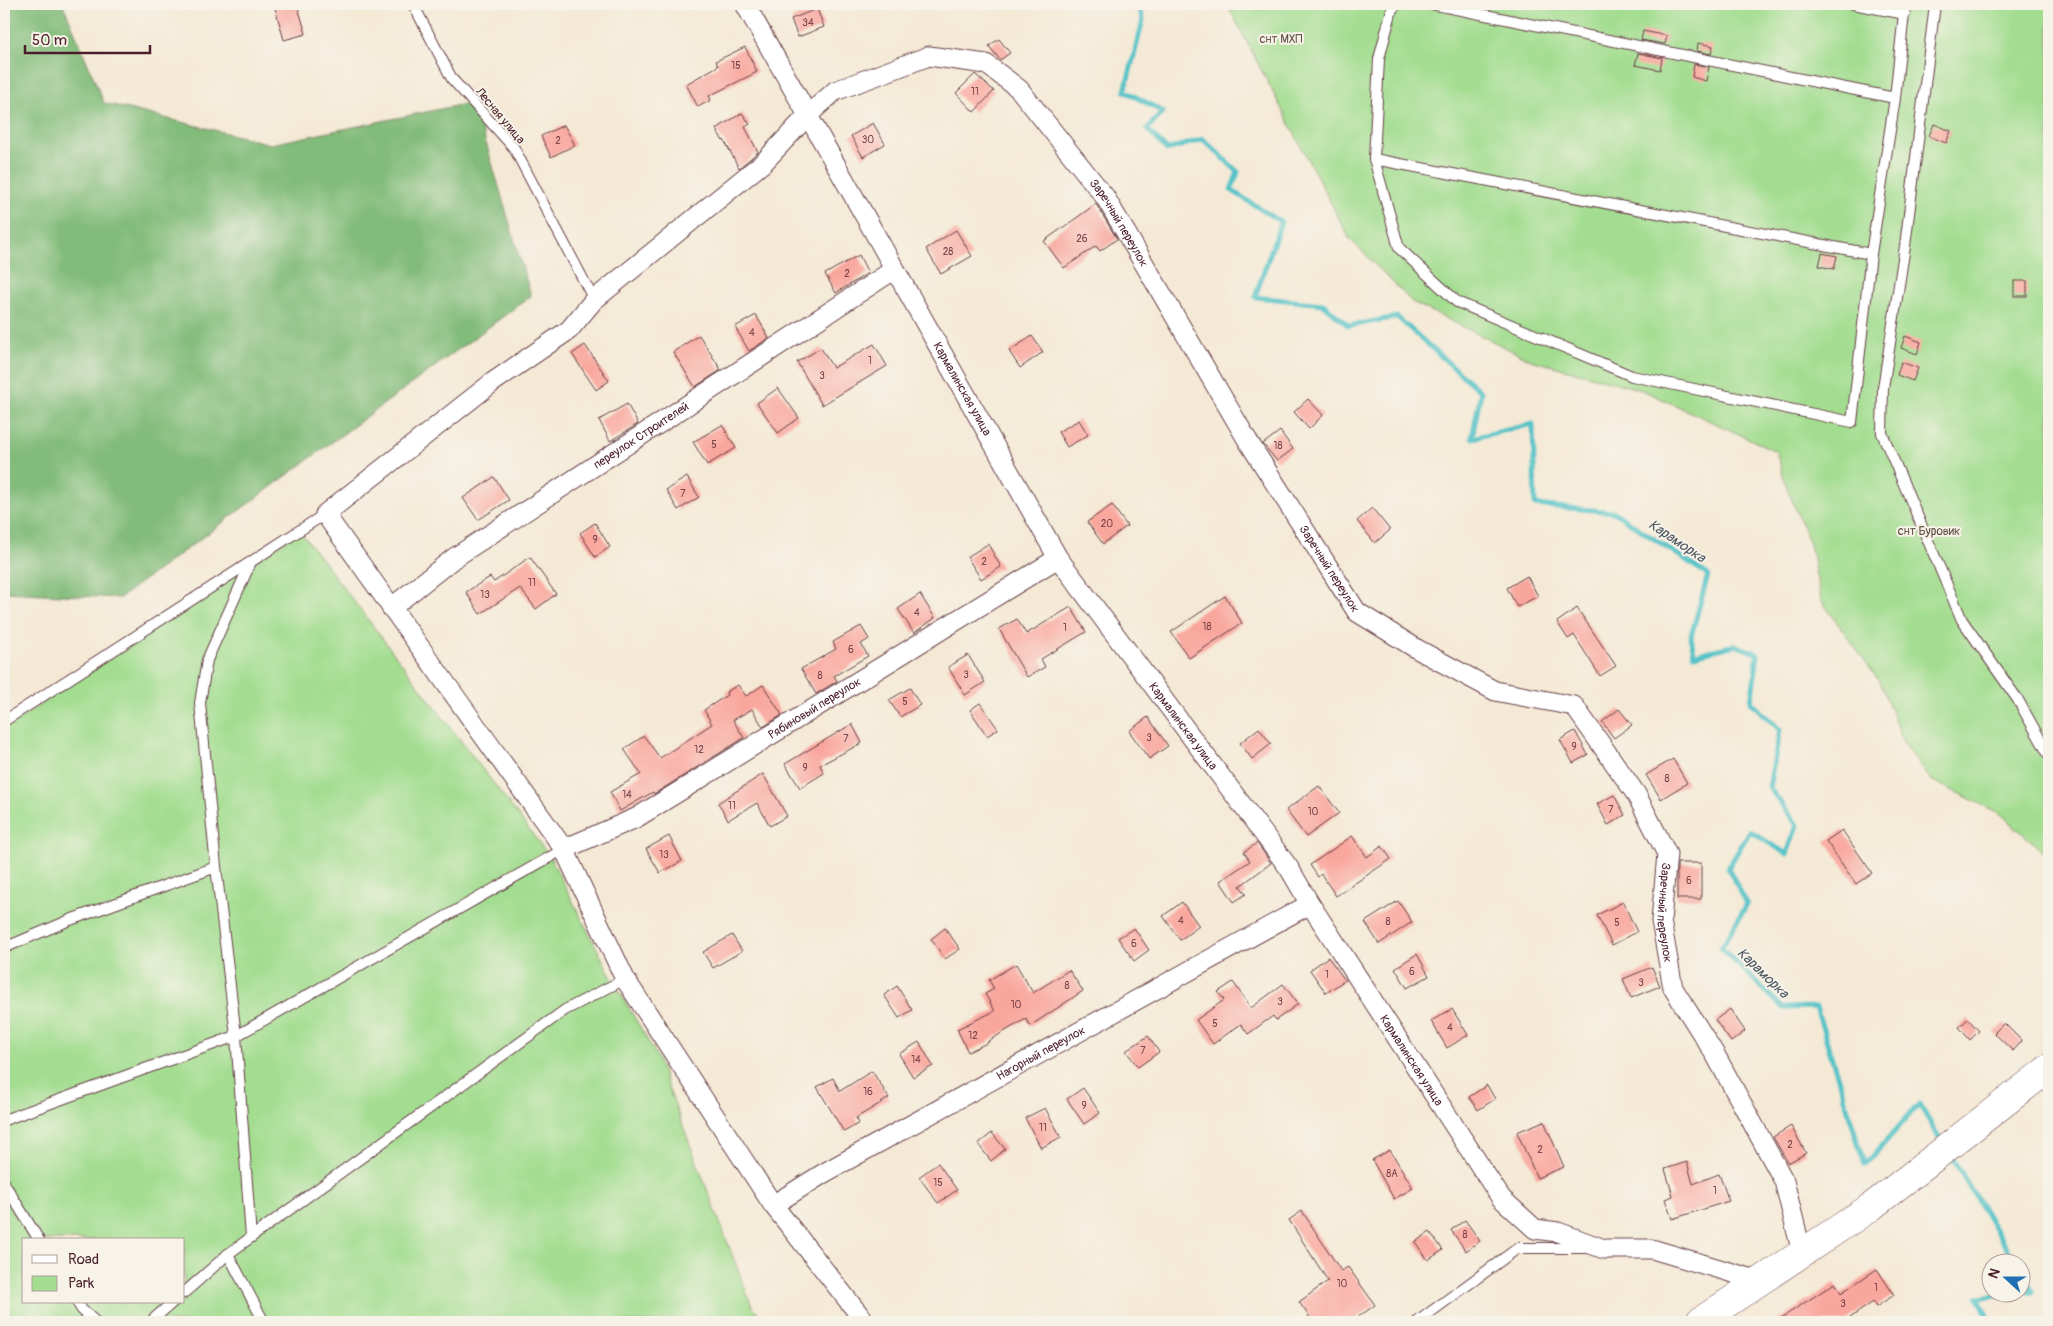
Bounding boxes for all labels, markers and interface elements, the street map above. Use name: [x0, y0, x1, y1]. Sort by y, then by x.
house number: 34: [802, 17, 814, 29]
scale bar: [25, 22, 150, 54]
text: 50 m: [32, 31, 67, 50]
park label: снт МХП: [1260, 32, 1302, 47]
house number: 15: [731, 60, 741, 72]
street label: Лесная улица: [471, 84, 528, 148]
house number: 11: [971, 86, 979, 98]
house number: 30: [862, 134, 874, 146]
house number: 2: [555, 135, 561, 147]
street label: Заречный переулок: [1086, 176, 1152, 269]
house number: 26: [1076, 233, 1088, 245]
house number: 28: [943, 246, 953, 258]
house number: 2: [844, 268, 850, 280]
house number: 4: [749, 327, 755, 339]
street label: Кармалинская улица: [930, 339, 995, 439]
house number: 1: [868, 355, 872, 367]
house number: 3: [819, 370, 825, 382]
street label: переулок Строителей: [590, 399, 692, 472]
house number: 5: [711, 439, 717, 451]
house number: 18: [1274, 440, 1282, 452]
house number: 7: [680, 488, 686, 500]
water label: Караморка: [1645, 516, 1710, 567]
house number: 20: [1101, 518, 1113, 530]
street label: Заречный переулок: [1296, 522, 1363, 615]
park label: снт Буровик: [1898, 524, 1960, 539]
house number: 9: [592, 534, 598, 546]
house number: 2: [981, 556, 987, 568]
house number: 11: [528, 577, 536, 589]
house number: 13: [480, 589, 490, 601]
house number: 4: [914, 607, 920, 619]
house number: 18: [1203, 621, 1211, 633]
house number: 1: [1063, 622, 1067, 634]
house number: 6: [848, 644, 854, 656]
house number: 3: [963, 669, 969, 681]
house number: 8: [817, 670, 823, 682]
street label: Рябиновый переулок: [765, 674, 864, 742]
street label: Кармалинская улица: [1146, 679, 1221, 773]
house number: 5: [902, 696, 908, 708]
house number: 3: [1146, 732, 1152, 744]
house number: 7: [843, 733, 849, 745]
house number: 9: [1571, 741, 1577, 753]
house number: 12: [694, 744, 704, 756]
house number: 9: [802, 762, 808, 774]
house number: 8: [1664, 773, 1670, 785]
house number: 14: [622, 789, 632, 801]
house number: 11: [728, 800, 736, 812]
house number: 7: [1608, 804, 1614, 816]
house number: 10: [1308, 806, 1319, 818]
house number: 13: [659, 849, 669, 861]
street label: Заречный переулок: [1654, 862, 1676, 964]
house number: 6: [1686, 875, 1692, 887]
house number: 4: [1178, 915, 1184, 927]
house number: 8: [1385, 916, 1391, 928]
house number: 5: [1614, 917, 1620, 929]
house number: 6: [1131, 938, 1137, 950]
water label: Караморка: [1734, 944, 1793, 1003]
house number: 6: [1409, 966, 1415, 978]
house number: 1: [1325, 969, 1329, 981]
house number: 3: [1638, 977, 1644, 989]
house number: 8: [1064, 980, 1070, 992]
house number: 3: [1277, 996, 1283, 1008]
house number: 10: [1011, 999, 1022, 1011]
street label: Кармалинская улица: [1377, 1012, 1447, 1109]
house number: 5: [1212, 1018, 1218, 1030]
street label: Нагорный переулок: [994, 1022, 1088, 1084]
house number: 4: [1447, 1022, 1453, 1034]
house number: 12: [968, 1030, 978, 1042]
house number: 7: [1140, 1045, 1146, 1057]
house number: 14: [911, 1054, 921, 1066]
house number: 16: [863, 1086, 873, 1098]
house number: 9: [1081, 1100, 1087, 1112]
house number: 11: [1039, 1122, 1047, 1134]
house number: 2: [1787, 1139, 1793, 1151]
house number: 2: [1537, 1144, 1543, 1156]
house number: 8А: [1386, 1168, 1398, 1180]
house number: 15: [933, 1177, 943, 1189]
house number: 1: [1713, 1185, 1717, 1197]
house number: 8: [1462, 1229, 1468, 1241]
legend: [22, 1238, 185, 1304]
text: Road: [68, 1250, 99, 1269]
north arrow: [1980, 1254, 2030, 1304]
text: N: [1985, 1266, 2004, 1281]
text: Park: [68, 1274, 95, 1293]
house number: 10: [1337, 1278, 1348, 1290]
house number: 1: [1874, 1282, 1878, 1294]
house number: 3: [1840, 1298, 1846, 1310]

